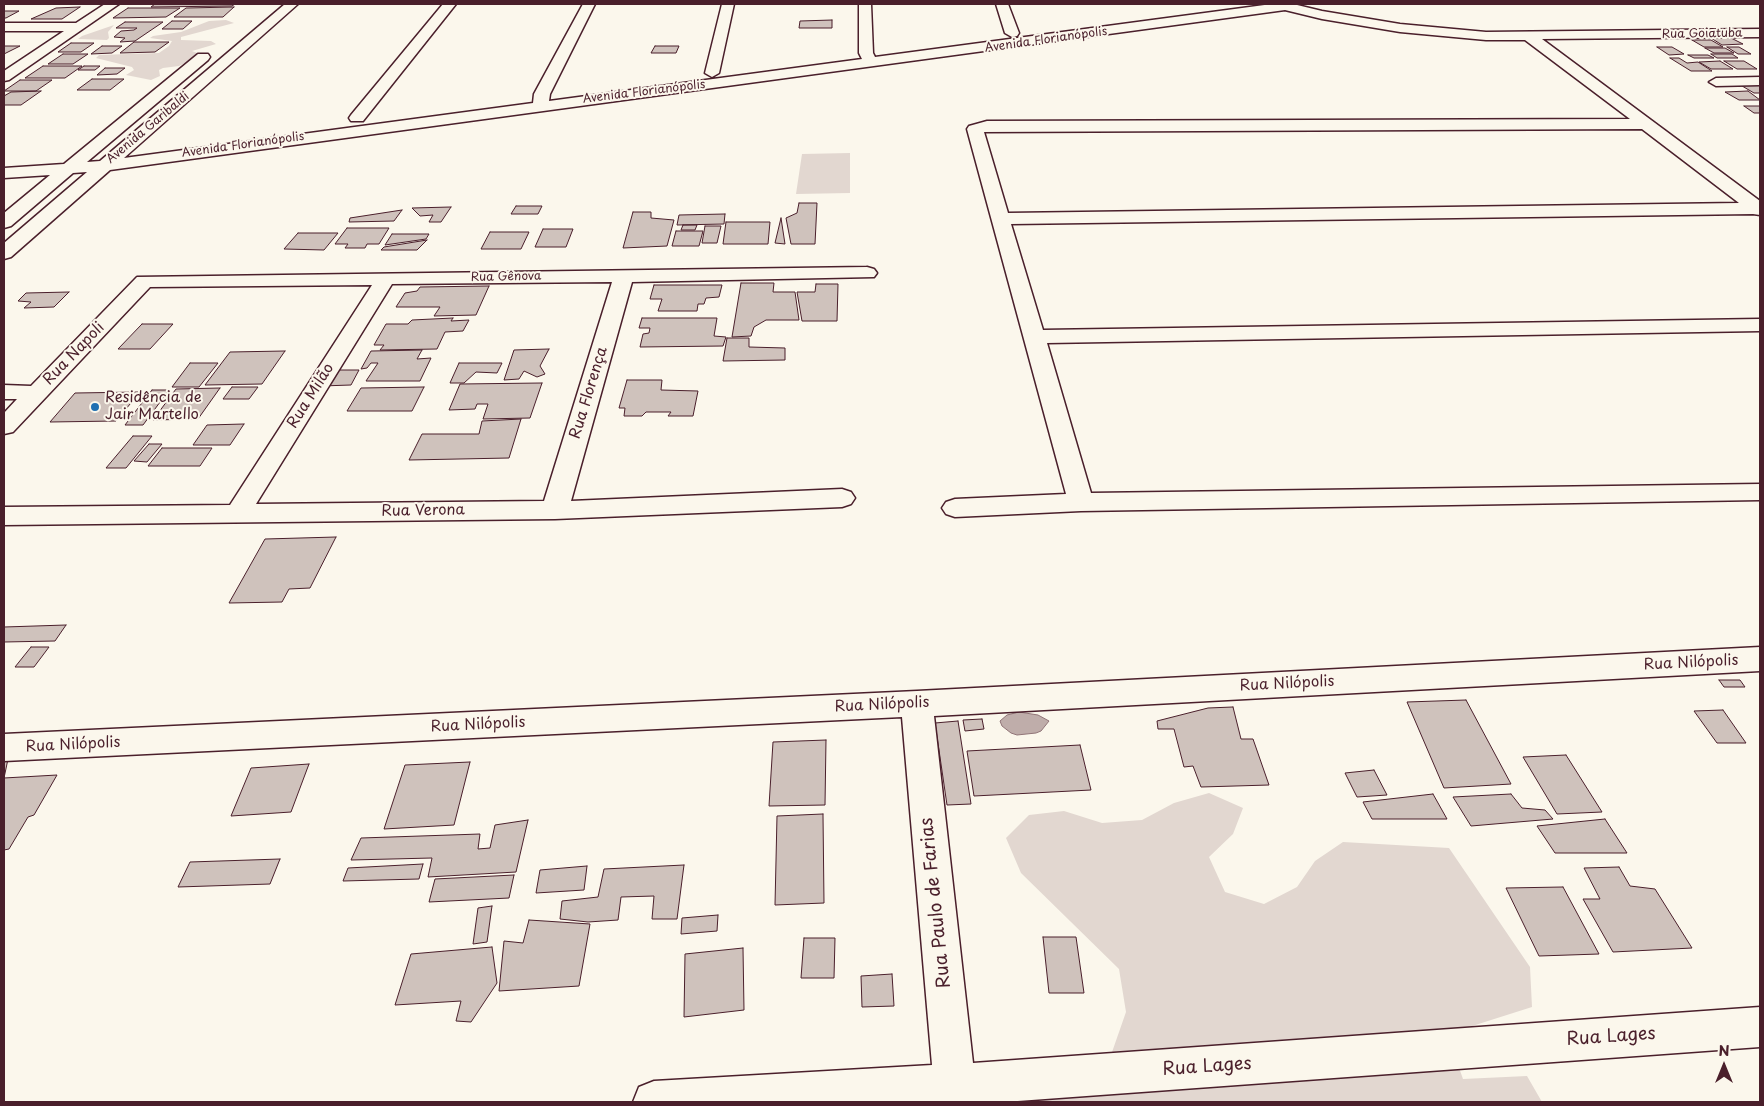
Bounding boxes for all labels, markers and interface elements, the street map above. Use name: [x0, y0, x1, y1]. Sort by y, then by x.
street label: Avenida Florianópolis: [984, 24, 1108, 56]
street label: Rua Goiatuba: [1662, 26, 1742, 42]
street label: Avenida Florianópolis: [582, 77, 706, 107]
street label: Avenida Garibaldi: [104, 89, 192, 167]
street label: Avenida Florianópolis: [181, 129, 305, 161]
street label: Rua Gênova: [471, 269, 541, 285]
street label: Rua Napoli: [40, 319, 108, 389]
street label: Rua Florença: [566, 345, 612, 441]
street label: Rua Milão: [284, 360, 338, 432]
place label: Residência de Jair Martello: [105, 389, 202, 424]
marker: Residência de Jair Martello: [89, 401, 101, 413]
street label: Rua Verona: [381, 501, 465, 521]
street label: Rua Nilópolis: [1643, 652, 1739, 674]
street label: Rua Nilópolis: [1239, 673, 1335, 695]
street label: Rua Nilópolis: [834, 694, 930, 716]
street label: Rua Nilópolis: [430, 714, 526, 736]
street label: Rua Nilópolis: [25, 734, 121, 756]
street label: Rua Paulo de Farias: [916, 817, 956, 989]
street label: Rua Lages: [1566, 1023, 1656, 1051]
text: N: [1718, 1040, 1730, 1061]
north arrow: [1699, 1041, 1749, 1091]
street label: Rua Lages: [1162, 1053, 1252, 1081]

